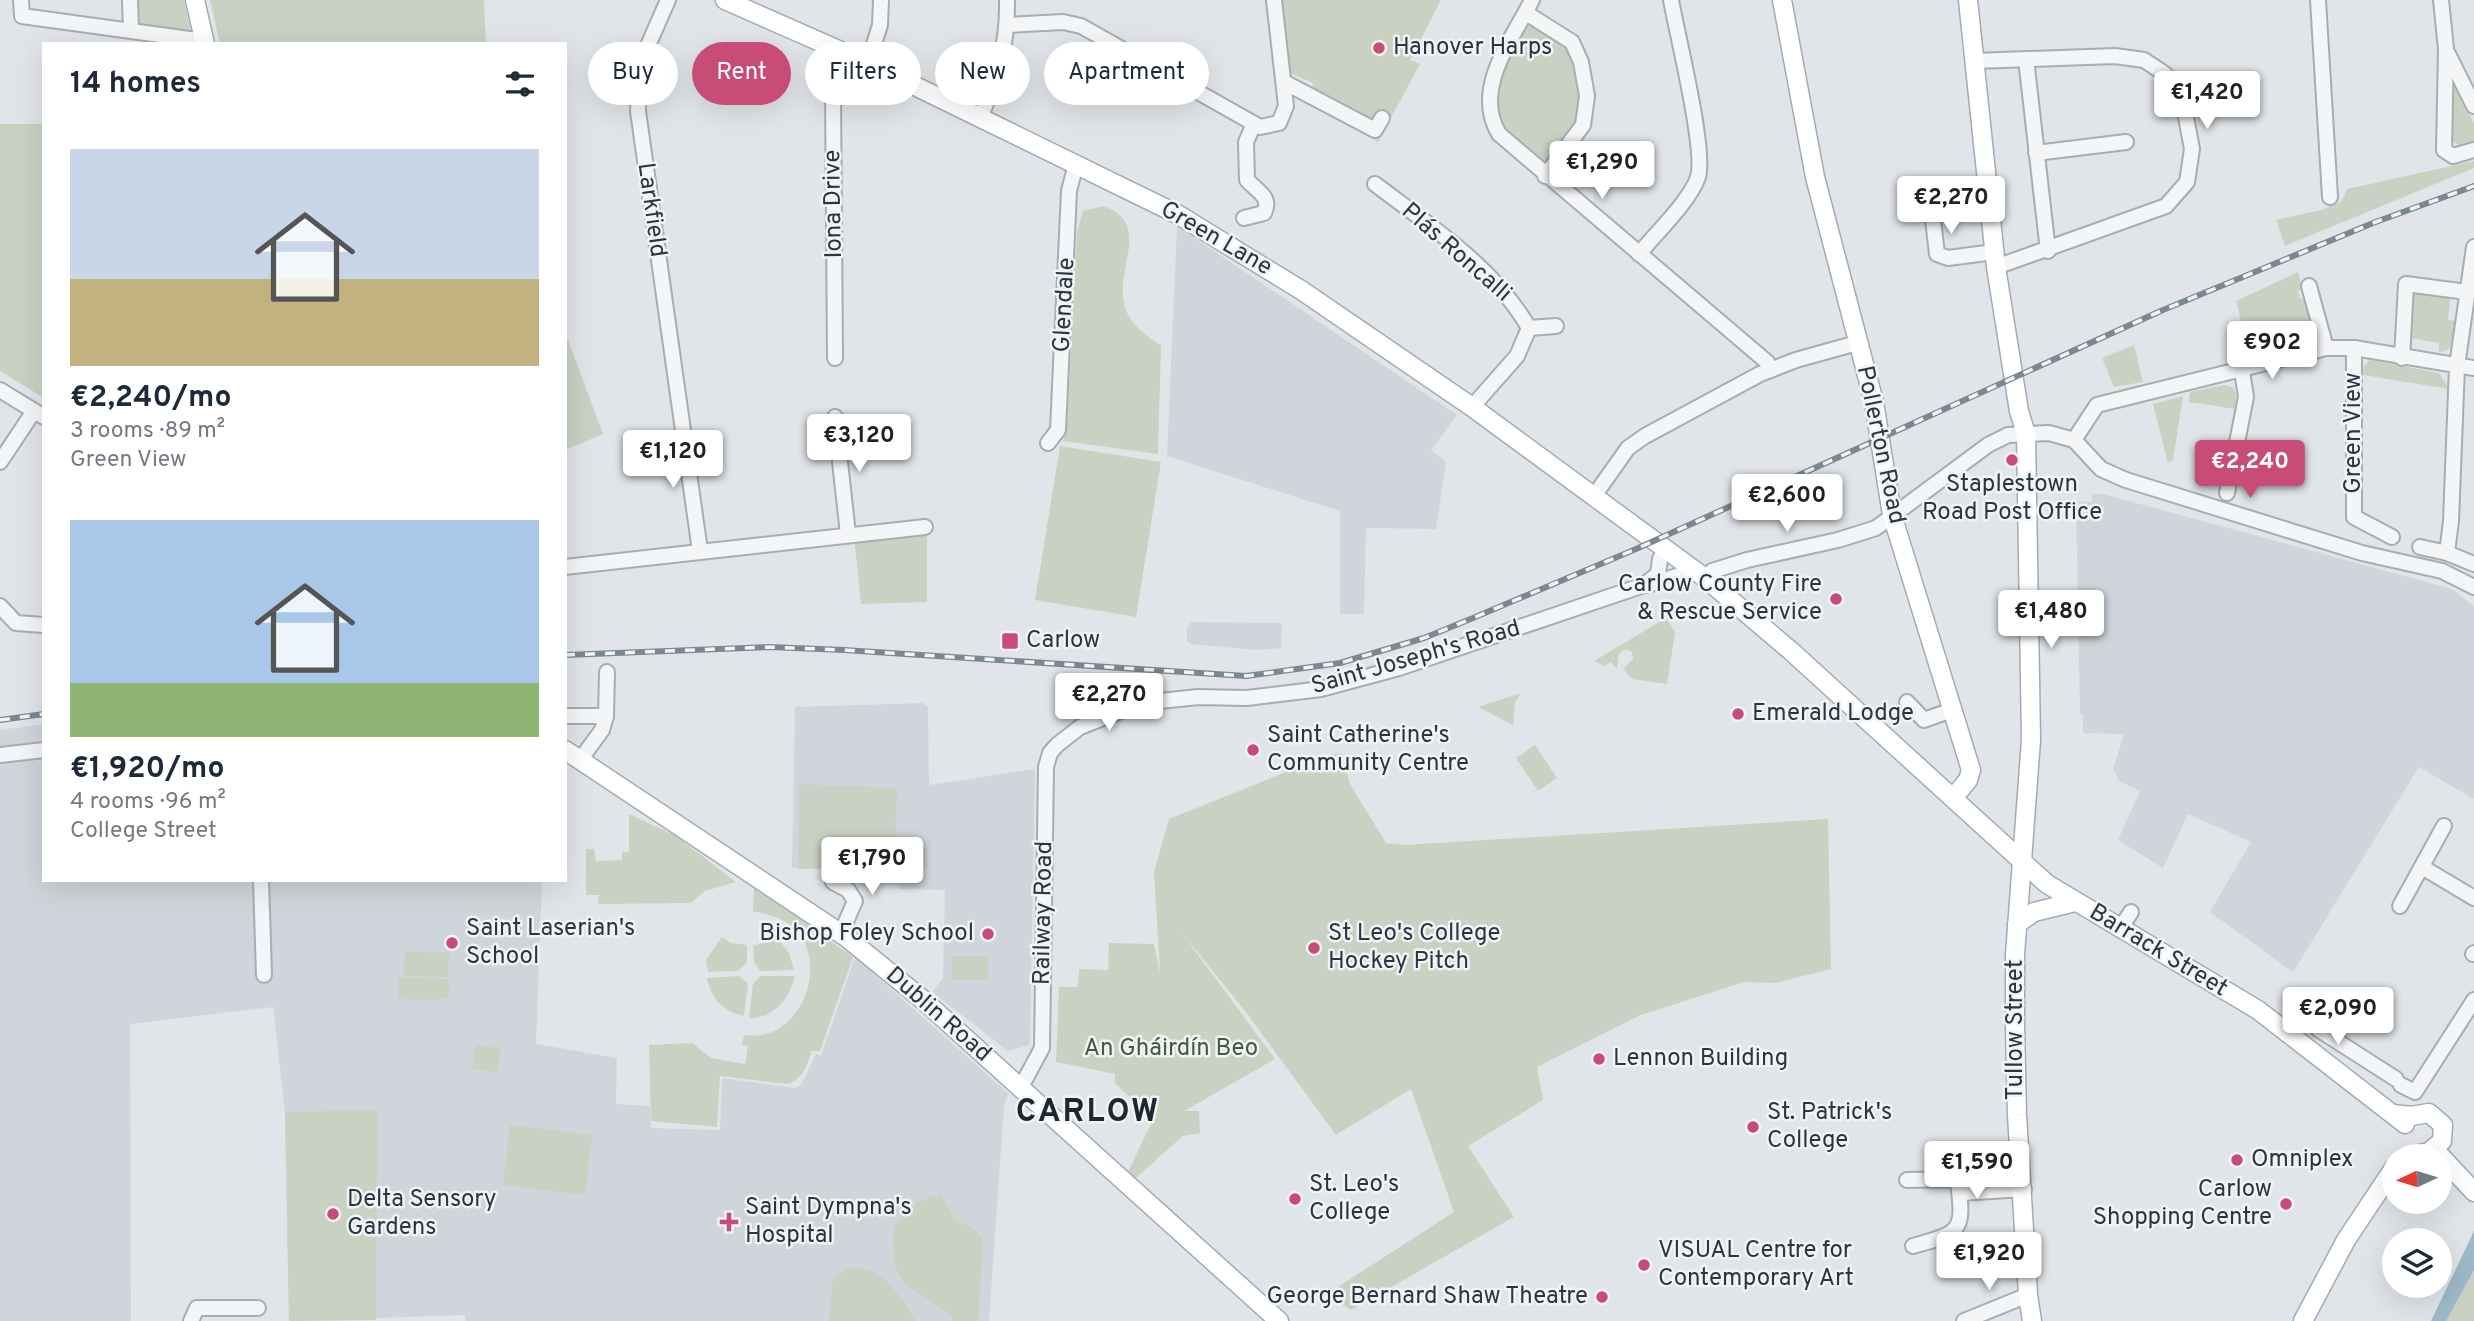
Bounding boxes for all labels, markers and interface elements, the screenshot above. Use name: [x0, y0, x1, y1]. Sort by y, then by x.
place label: Hanover Harps: [1393, 33, 1552, 63]
marker: Hanover Harps: [1371, 40, 1387, 56]
chip: Buy: [588, 42, 678, 105]
chip: Rent: [692, 42, 791, 105]
chip: Filters: [805, 42, 921, 105]
chip: New: [935, 42, 1030, 105]
chip: Apartment: [1044, 42, 1209, 105]
icon: filters: [501, 65, 539, 103]
text: 14 homes: [70, 66, 201, 103]
pin: €1,420: [2150, 72, 2264, 131]
text: €1,420: [2170, 79, 2244, 108]
pin: €1,290: [1545, 142, 1659, 201]
street label: Iona Drive: [818, 149, 850, 259]
text: €1,290: [1565, 149, 1639, 178]
street label: Larkfield: [630, 161, 672, 259]
pin: €2,270: [1894, 176, 2008, 236]
text: €2,270: [1913, 184, 1989, 213]
icon: home: [242, 194, 368, 320]
street label: Green Lane: [1155, 195, 1277, 283]
street label: Plás Roncalli: [1395, 197, 1517, 309]
street label: Glendale: [1048, 257, 1082, 353]
pin: €902: [2231, 322, 2313, 381]
text: €902: [2243, 329, 2301, 358]
street label: Pollerton Road: [1849, 363, 1911, 527]
street label: Green View: [2339, 372, 2369, 494]
text: €2,240/mo: [70, 380, 231, 417]
pin: €3,120: [802, 414, 916, 474]
text: 3 rooms · 89 m²: [70, 417, 225, 446]
text: €3,120: [823, 422, 895, 451]
pin: €1,120: [616, 430, 730, 490]
text: €1,120: [639, 438, 707, 467]
pin: €2,240: [2193, 440, 2307, 500]
text: Green View: [70, 446, 186, 475]
text: €2,240: [2211, 448, 2289, 477]
marker: Staplestown Road Post Office: [2004, 452, 2020, 468]
place label: Staplestown Road Post Office: [1922, 470, 2102, 528]
pin: €2,600: [1730, 475, 1844, 534]
text: €2,600: [1748, 482, 1826, 511]
icon: home: [242, 565, 368, 691]
place label: Carlow County Fire & Rescue Service: [1618, 570, 1822, 628]
pin: €1,480: [1994, 590, 2108, 650]
marker: Carlow County Fire & Rescue Service: [1828, 591, 1844, 607]
text: €1,480: [2014, 598, 2088, 627]
street label: Saint Joseph's Road: [1308, 614, 1524, 702]
place label: Carlow: [1026, 626, 1100, 656]
marker: Carlow: [1000, 631, 1020, 651]
pin: €2,270: [1052, 674, 1166, 733]
text: €2,270: [1071, 681, 1147, 710]
place label: Emerald Lodge: [1752, 699, 1914, 729]
marker: Emerald Lodge: [1730, 706, 1746, 722]
place label: Saint Catherine's Community Centre: [1267, 721, 1469, 779]
marker: Saint Catherine's Community Centre: [1245, 742, 1261, 758]
text: €1,920/mo: [70, 751, 224, 788]
text: 4 rooms · 96 m²: [70, 788, 226, 817]
text: College Street: [70, 817, 217, 846]
pin: €1,790: [815, 838, 929, 897]
street label: Railway Road: [1028, 841, 1060, 985]
text: €1,790: [837, 845, 907, 874]
street label: Barrack Street: [2083, 898, 2233, 1004]
place label: Saint Laserian's School: [466, 914, 635, 972]
place label: Bishop Foley School: [759, 919, 974, 949]
place label: St Leo's College Hockey Pitch: [1328, 919, 1500, 977]
marker: Bishop Foley School: [980, 926, 996, 942]
marker: Saint Laserian's School: [444, 935, 460, 951]
marker: St Leo's College Hockey Pitch: [1306, 940, 1322, 956]
street label: Tullow Street: [2001, 959, 2031, 1101]
street label: Dublin Road: [879, 961, 997, 1069]
pin: €2,090: [2281, 988, 2395, 1047]
text: €2,090: [2299, 995, 2377, 1024]
park label: An Gháirdín Beo: [1084, 1034, 1258, 1064]
place label: Lennon Building: [1613, 1044, 1788, 1074]
marker: Lennon Building: [1591, 1051, 1607, 1067]
district label: CARLOW: [1016, 1093, 1160, 1133]
place label: St. Patrick's College: [1767, 1098, 1892, 1156]
marker: St. Patrick's College: [1745, 1119, 1761, 1135]
pin: €1,590: [1920, 1142, 2034, 1201]
north arrow: [2382, 1144, 2452, 1214]
map controls: [2382, 1144, 2452, 1298]
place label: Omniplex: [2251, 1145, 2353, 1175]
text: €1,590: [1940, 1149, 2014, 1178]
marker: Omniplex: [2229, 1152, 2245, 1168]
place label: St. Leo's College: [1309, 1170, 1399, 1228]
place label: Carlow Shopping Centre: [2093, 1175, 2272, 1233]
place label: Delta Sensory Gardens: [347, 1185, 497, 1243]
marker: St. Leo's College: [1287, 1191, 1303, 1207]
place label: Saint Dympna's Hospital: [745, 1193, 912, 1251]
marker: Carlow Shopping Centre: [2278, 1196, 2294, 1212]
marker: Delta Sensory Gardens: [325, 1206, 341, 1222]
marker: Saint Dympna's Hospital: [719, 1212, 739, 1232]
button: layers: [2382, 1228, 2452, 1298]
pin: €1,920: [1932, 1232, 2046, 1292]
place label: VISUAL Centre for Contemporary Art: [1658, 1236, 1854, 1294]
text: €1,920: [1952, 1240, 2026, 1269]
marker: VISUAL Centre for Contemporary Art: [1636, 1257, 1652, 1273]
place label: George Bernard Shaw Theatre: [1267, 1282, 1588, 1312]
marker: George Bernard Shaw Theatre: [1594, 1289, 1610, 1305]

